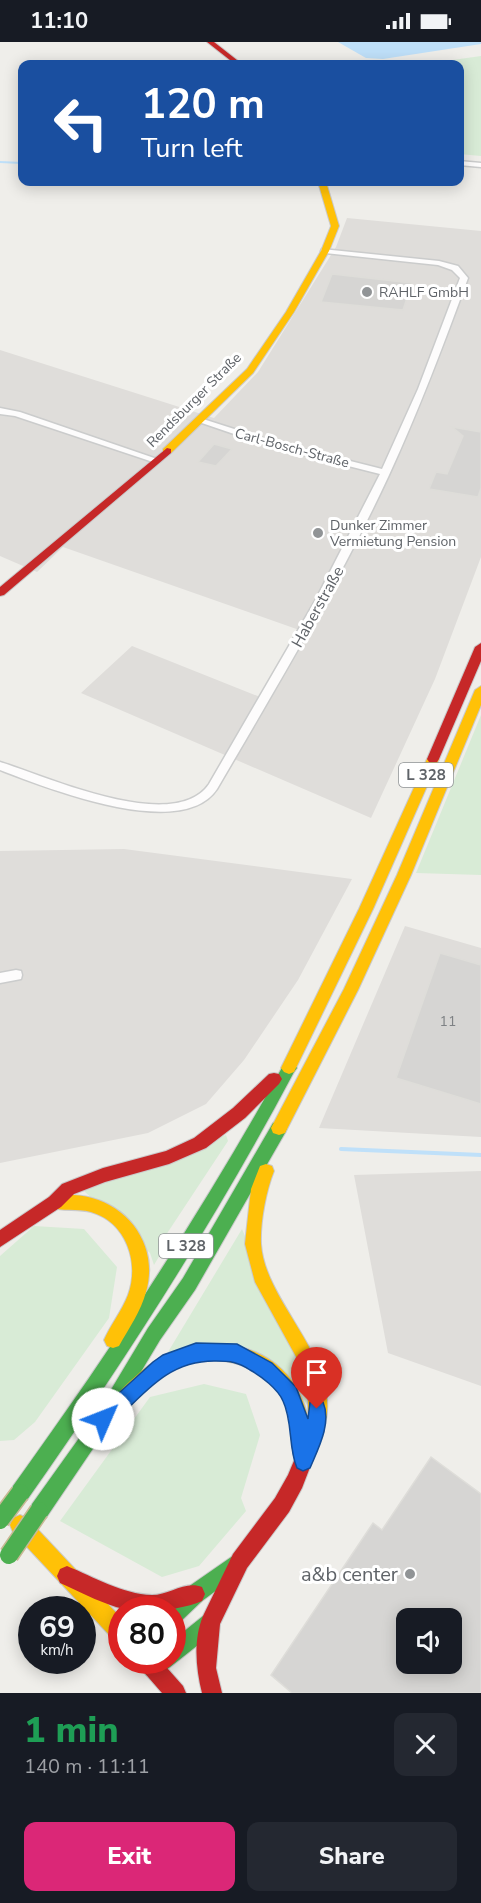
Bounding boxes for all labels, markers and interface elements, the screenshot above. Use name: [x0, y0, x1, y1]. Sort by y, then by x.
text: 11:10: [30, 6, 88, 36]
text: 120 m: [141, 76, 265, 133]
icon: left: [42, 84, 120, 162]
text: Turn left: [141, 130, 242, 167]
place label: RAHLF GmbH: [379, 283, 469, 302]
marker: RAHLF GmbH: [360, 285, 374, 299]
street label: Rendsburger Straße: [143, 349, 245, 451]
street label: Carl-Bosch-Straße: [233, 424, 351, 472]
place label: Dunker Zimmer Vermietung Pension: [329, 516, 456, 551]
marker: Dunker Zimmer Vermietung Pension: [311, 526, 325, 540]
street label: Haberstraße: [287, 562, 349, 652]
road number: L 328: [399, 763, 453, 787]
house number: 11: [440, 1012, 456, 1031]
road number: L 328: [159, 1234, 213, 1258]
pin: [291, 1347, 342, 1409]
icon: arrive: [300, 1356, 333, 1389]
position arrow: [71, 1387, 135, 1451]
place label: a&b center: [301, 1561, 398, 1588]
marker: a&b center: [403, 1567, 417, 1581]
speed limit sign: 80: [108, 1596, 186, 1674]
text: 69: [39, 1607, 75, 1648]
map controls: [396, 1608, 462, 1674]
button: sound: [396, 1608, 462, 1674]
text: km/h: [40, 1640, 74, 1660]
text: 1 min: [24, 1706, 119, 1755]
button: close: [394, 1713, 457, 1776]
text: 140 m · 11:11: [24, 1753, 150, 1780]
button: Exit: [24, 1822, 235, 1891]
button: Share: [247, 1822, 457, 1891]

